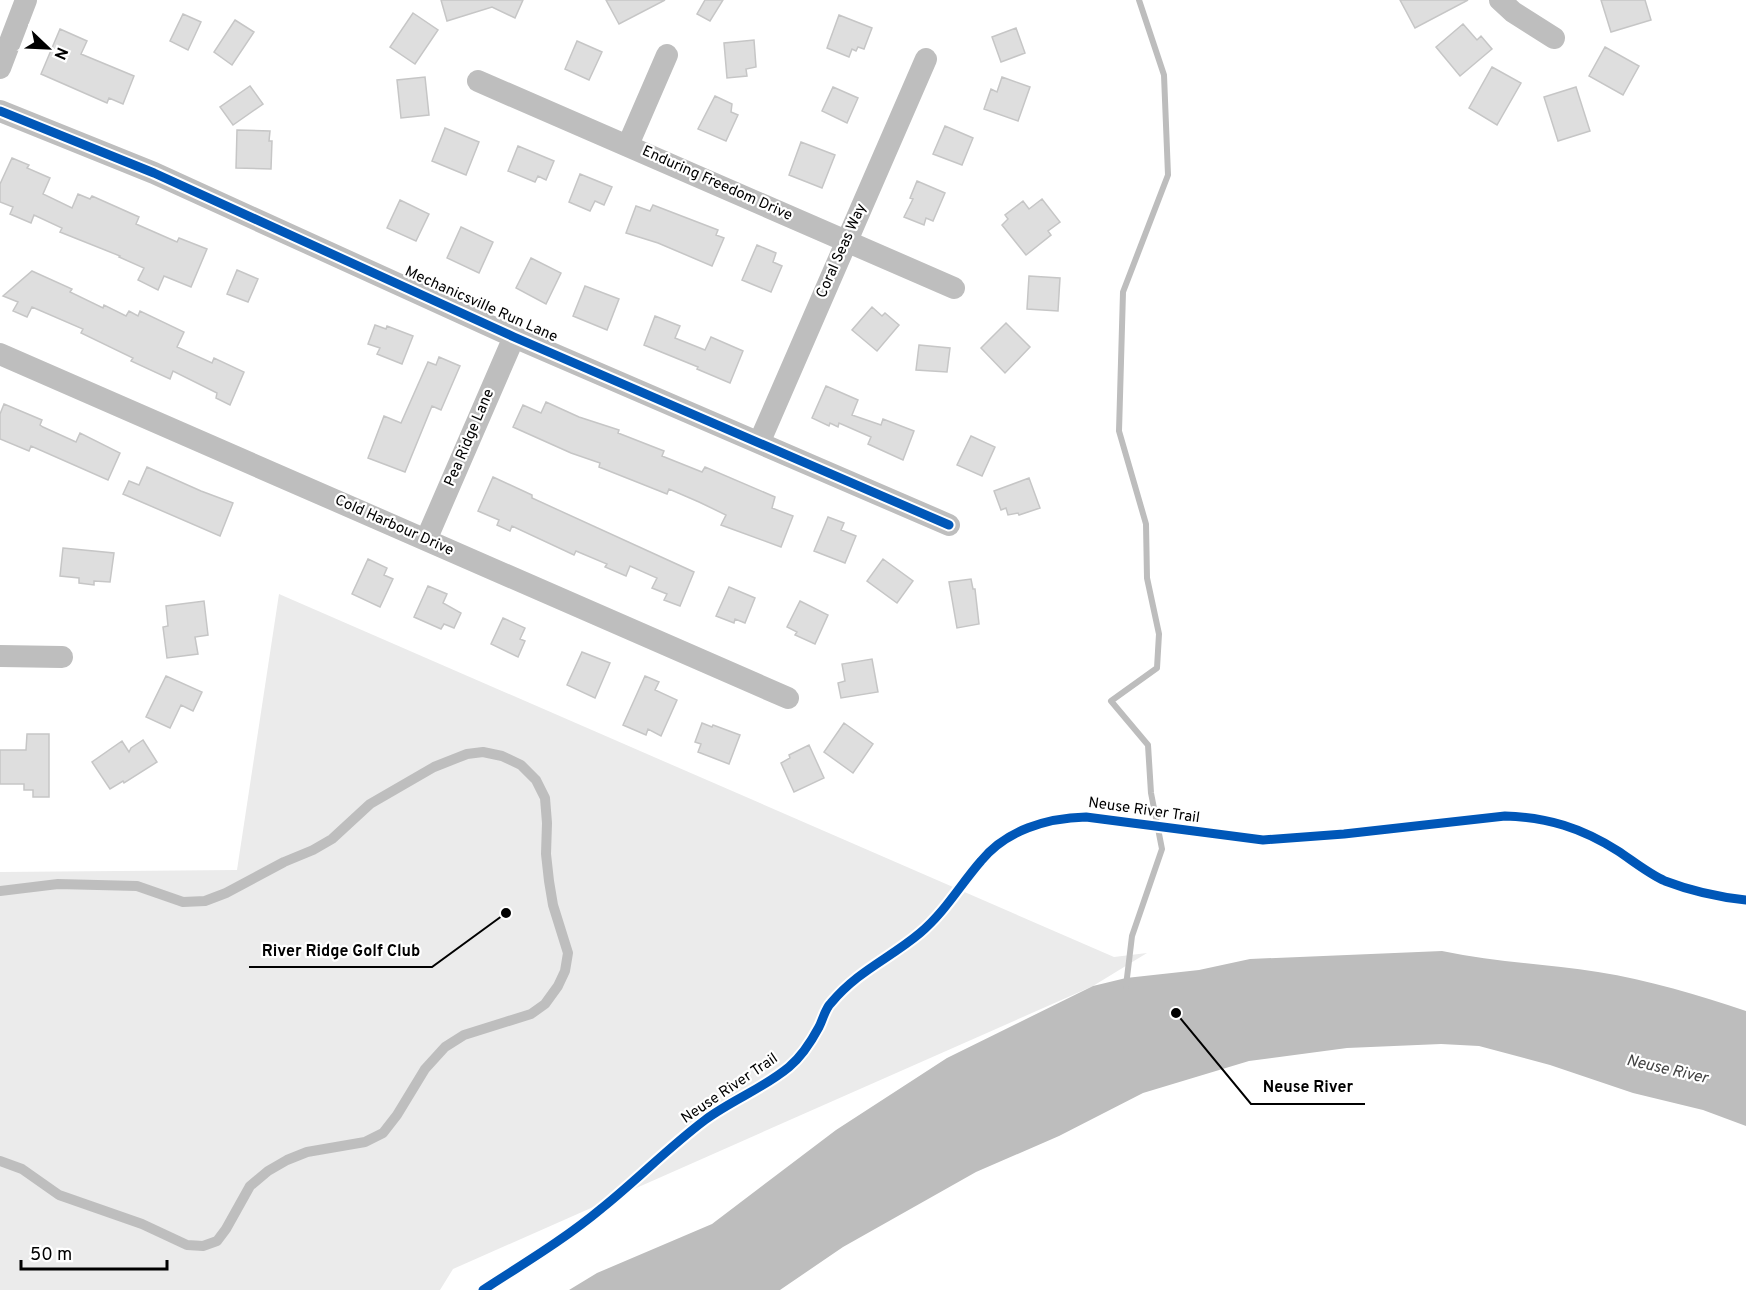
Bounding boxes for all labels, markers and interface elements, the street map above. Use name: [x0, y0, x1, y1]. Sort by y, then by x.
north arrow: [18, 18, 78, 78]
text: N: [49, 44, 71, 62]
street label: Enduring Freedom Drive: [639, 142, 795, 226]
street label: Coral Seas Way: [813, 201, 871, 301]
street label: Mechanicsville Run Lane: [402, 263, 560, 347]
street label: Pea Ridge Lane: [441, 386, 499, 490]
street label: Cold Harbour Drive: [331, 491, 457, 561]
street label: Neuse River Trail: [1087, 794, 1201, 828]
callout: River Ridge Golf Club: [249, 933, 432, 967]
text: River Ridge Golf Club: [262, 942, 420, 962]
street label: Neuse River Trail: [678, 1050, 782, 1128]
water label: Neuse River: [1624, 1051, 1712, 1090]
callout: Neuse River: [1251, 1070, 1365, 1104]
text: Neuse River: [1263, 1078, 1354, 1098]
scale bar: [21, 1233, 166, 1271]
text: 50 m: [30, 1244, 72, 1267]

